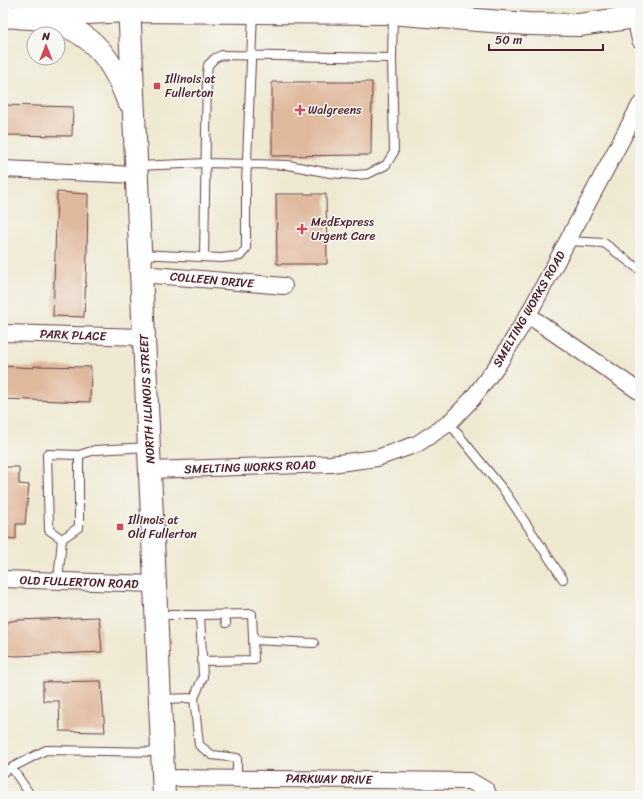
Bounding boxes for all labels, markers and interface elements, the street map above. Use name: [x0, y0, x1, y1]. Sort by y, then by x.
north arrow: [26, 26, 66, 66]
scale bar: [489, 26, 603, 52]
text: N: [41, 27, 50, 46]
text: 50 m: [495, 29, 522, 51]
place label: Illinois at Fullerton: [164, 68, 216, 104]
marker: Illinois at Fullerton: [152, 81, 162, 91]
place label: Walgreens: [308, 99, 362, 121]
marker: Walgreens: [295, 105, 305, 115]
place label: MedExpress Urgent Care: [311, 211, 375, 247]
marker: MedExpress Urgent Care: [296, 223, 308, 235]
street label: SMELTING WORKS ROAD: [487, 246, 571, 372]
street label: COLLEEN DRIVE: [169, 265, 256, 295]
street label: PARK PLACE: [40, 323, 108, 347]
street label: NORTH ILLINOIS STREET: [133, 333, 161, 464]
street label: SMELTING WORKS ROAD: [184, 454, 316, 480]
place label: Illinois at Old Fullerton: [127, 509, 197, 545]
marker: Illinois at Old Fullerton: [115, 522, 125, 532]
street label: OLD FULLERTON ROAD: [19, 569, 140, 595]
street label: PARKWAY DRIVE: [286, 767, 374, 791]

